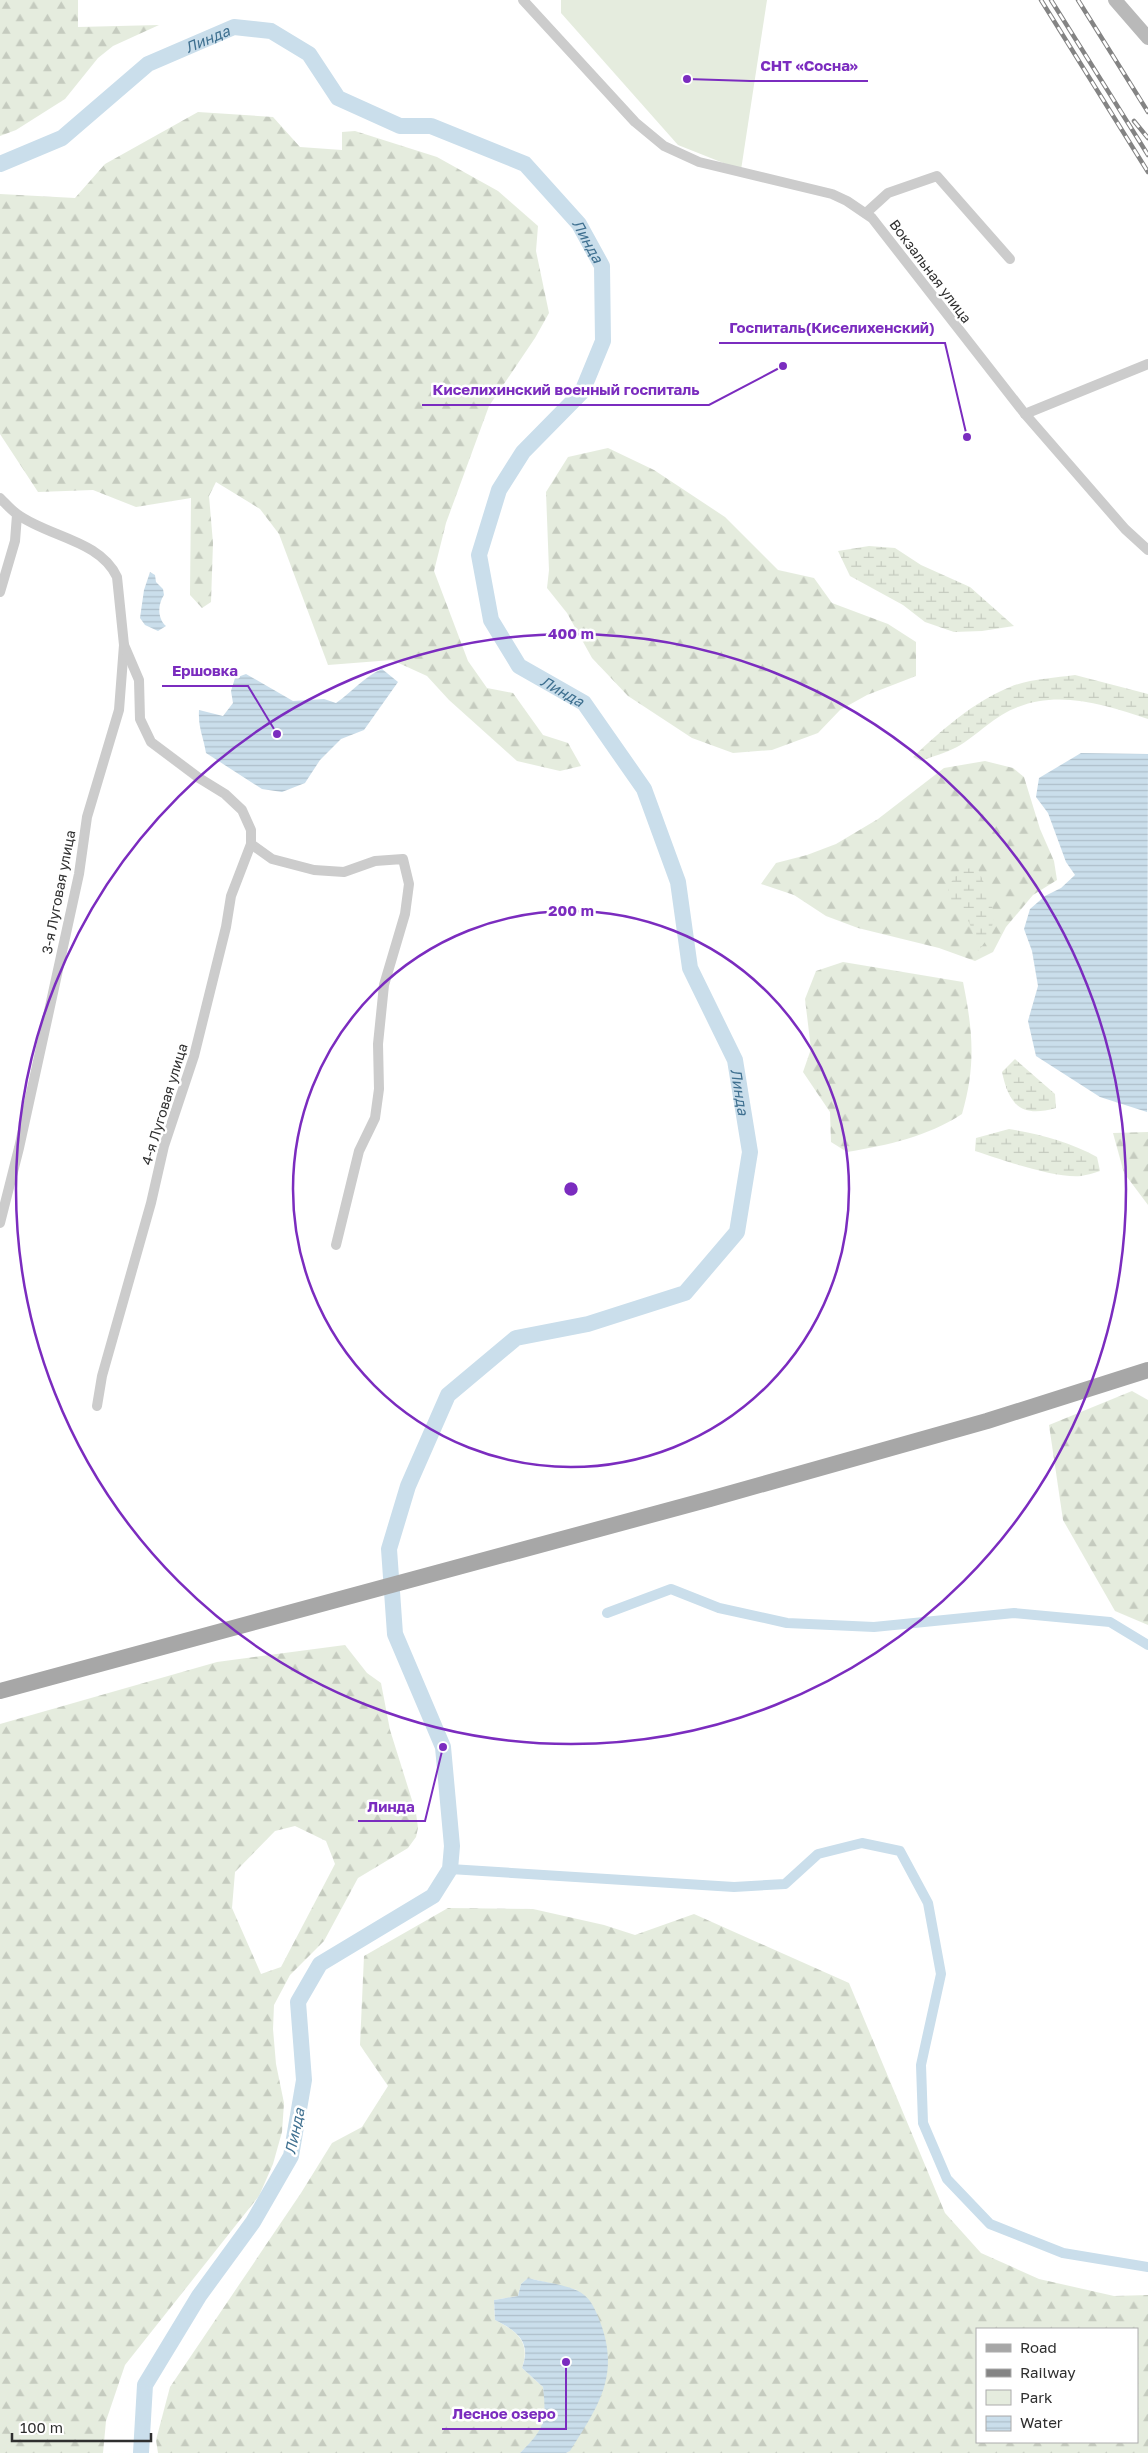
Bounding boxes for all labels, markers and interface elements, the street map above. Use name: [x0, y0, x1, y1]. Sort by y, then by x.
water label: Линда: [182, 21, 233, 56]
callout: СНТ «Сосна»: [750, 51, 868, 81]
text: СНТ «Сосна»: [760, 56, 858, 74]
water label: Линда: [569, 216, 608, 266]
street label: Вокзальная улица: [886, 216, 976, 326]
callout: Госпиталь(Киселихенский): [719, 313, 945, 343]
text: Госпиталь(Киселихенский): [729, 318, 935, 336]
callout: Киселихинский военный госпиталь: [422, 375, 709, 405]
text: Киселихинский военный госпиталь: [433, 380, 699, 398]
text: 400 m: [548, 624, 594, 642]
callout: Ершовка: [162, 656, 248, 686]
text: Ершовка: [172, 661, 238, 679]
water label: Линда: [538, 671, 588, 710]
street label: 3-я Луговая улица: [38, 829, 78, 955]
text: 200 m: [548, 901, 594, 919]
street label: 4-я Луговая улица: [137, 1041, 191, 1167]
water label: Линда: [728, 1067, 753, 1117]
centre of rings: [562, 1180, 580, 1198]
callout: Линда: [358, 1791, 425, 1821]
text: Линда: [367, 1797, 415, 1815]
water label: Линда: [280, 2106, 308, 2156]
legend: [976, 2328, 1138, 2443]
text: Road: [1020, 2338, 1057, 2356]
text: Railway: [1020, 2363, 1076, 2381]
text: Park: [1020, 2388, 1053, 2406]
callout: Лесное озеро: [442, 2399, 566, 2429]
text: Лесное озеро: [452, 2404, 556, 2422]
scale bar: [12, 2410, 151, 2442]
text: Water: [1020, 2413, 1063, 2431]
text: 100 m: [20, 2418, 63, 2436]

